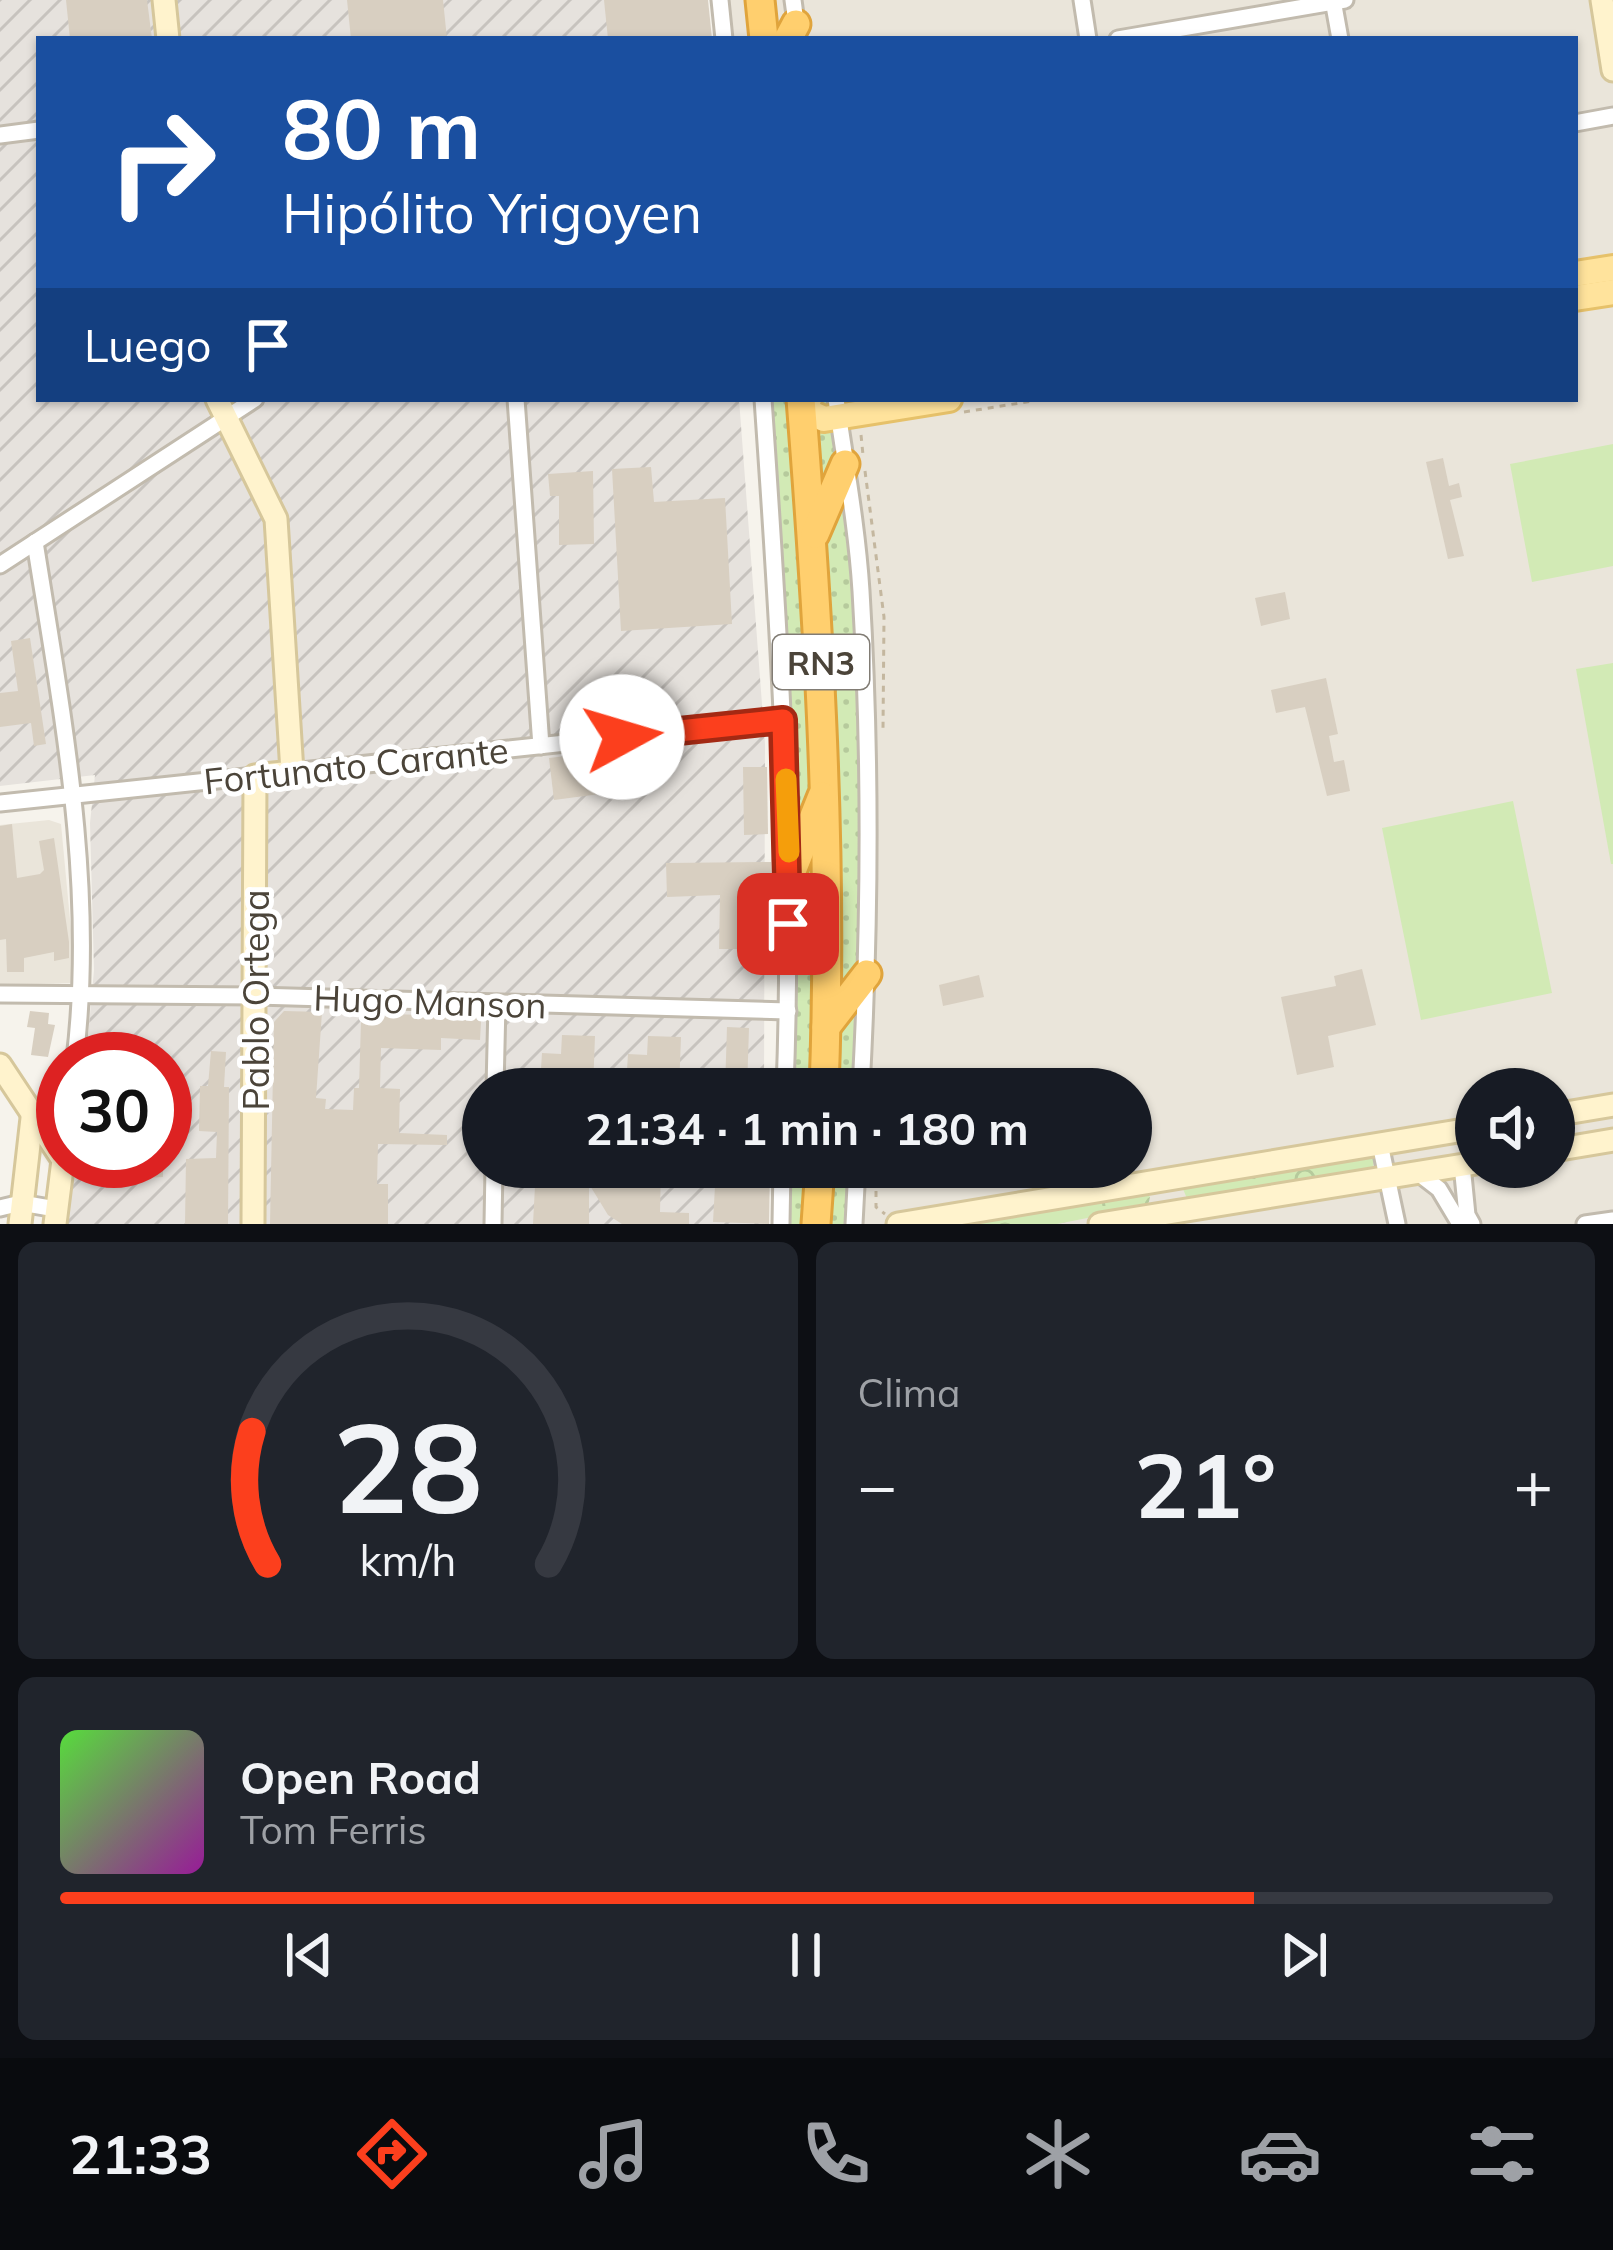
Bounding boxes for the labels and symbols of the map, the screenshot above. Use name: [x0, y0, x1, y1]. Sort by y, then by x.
road number: RN3: [773, 635, 869, 689]
position arrow: [559, 674, 685, 800]
street label: Fortunato Carante: [202, 727, 510, 803]
pin: [737, 873, 839, 975]
street label: Pablo Ortega: [233, 889, 278, 1111]
street label: Hugo Manson: [313, 974, 547, 1028]
speed limit sign: 30: [36, 1032, 192, 1188]

